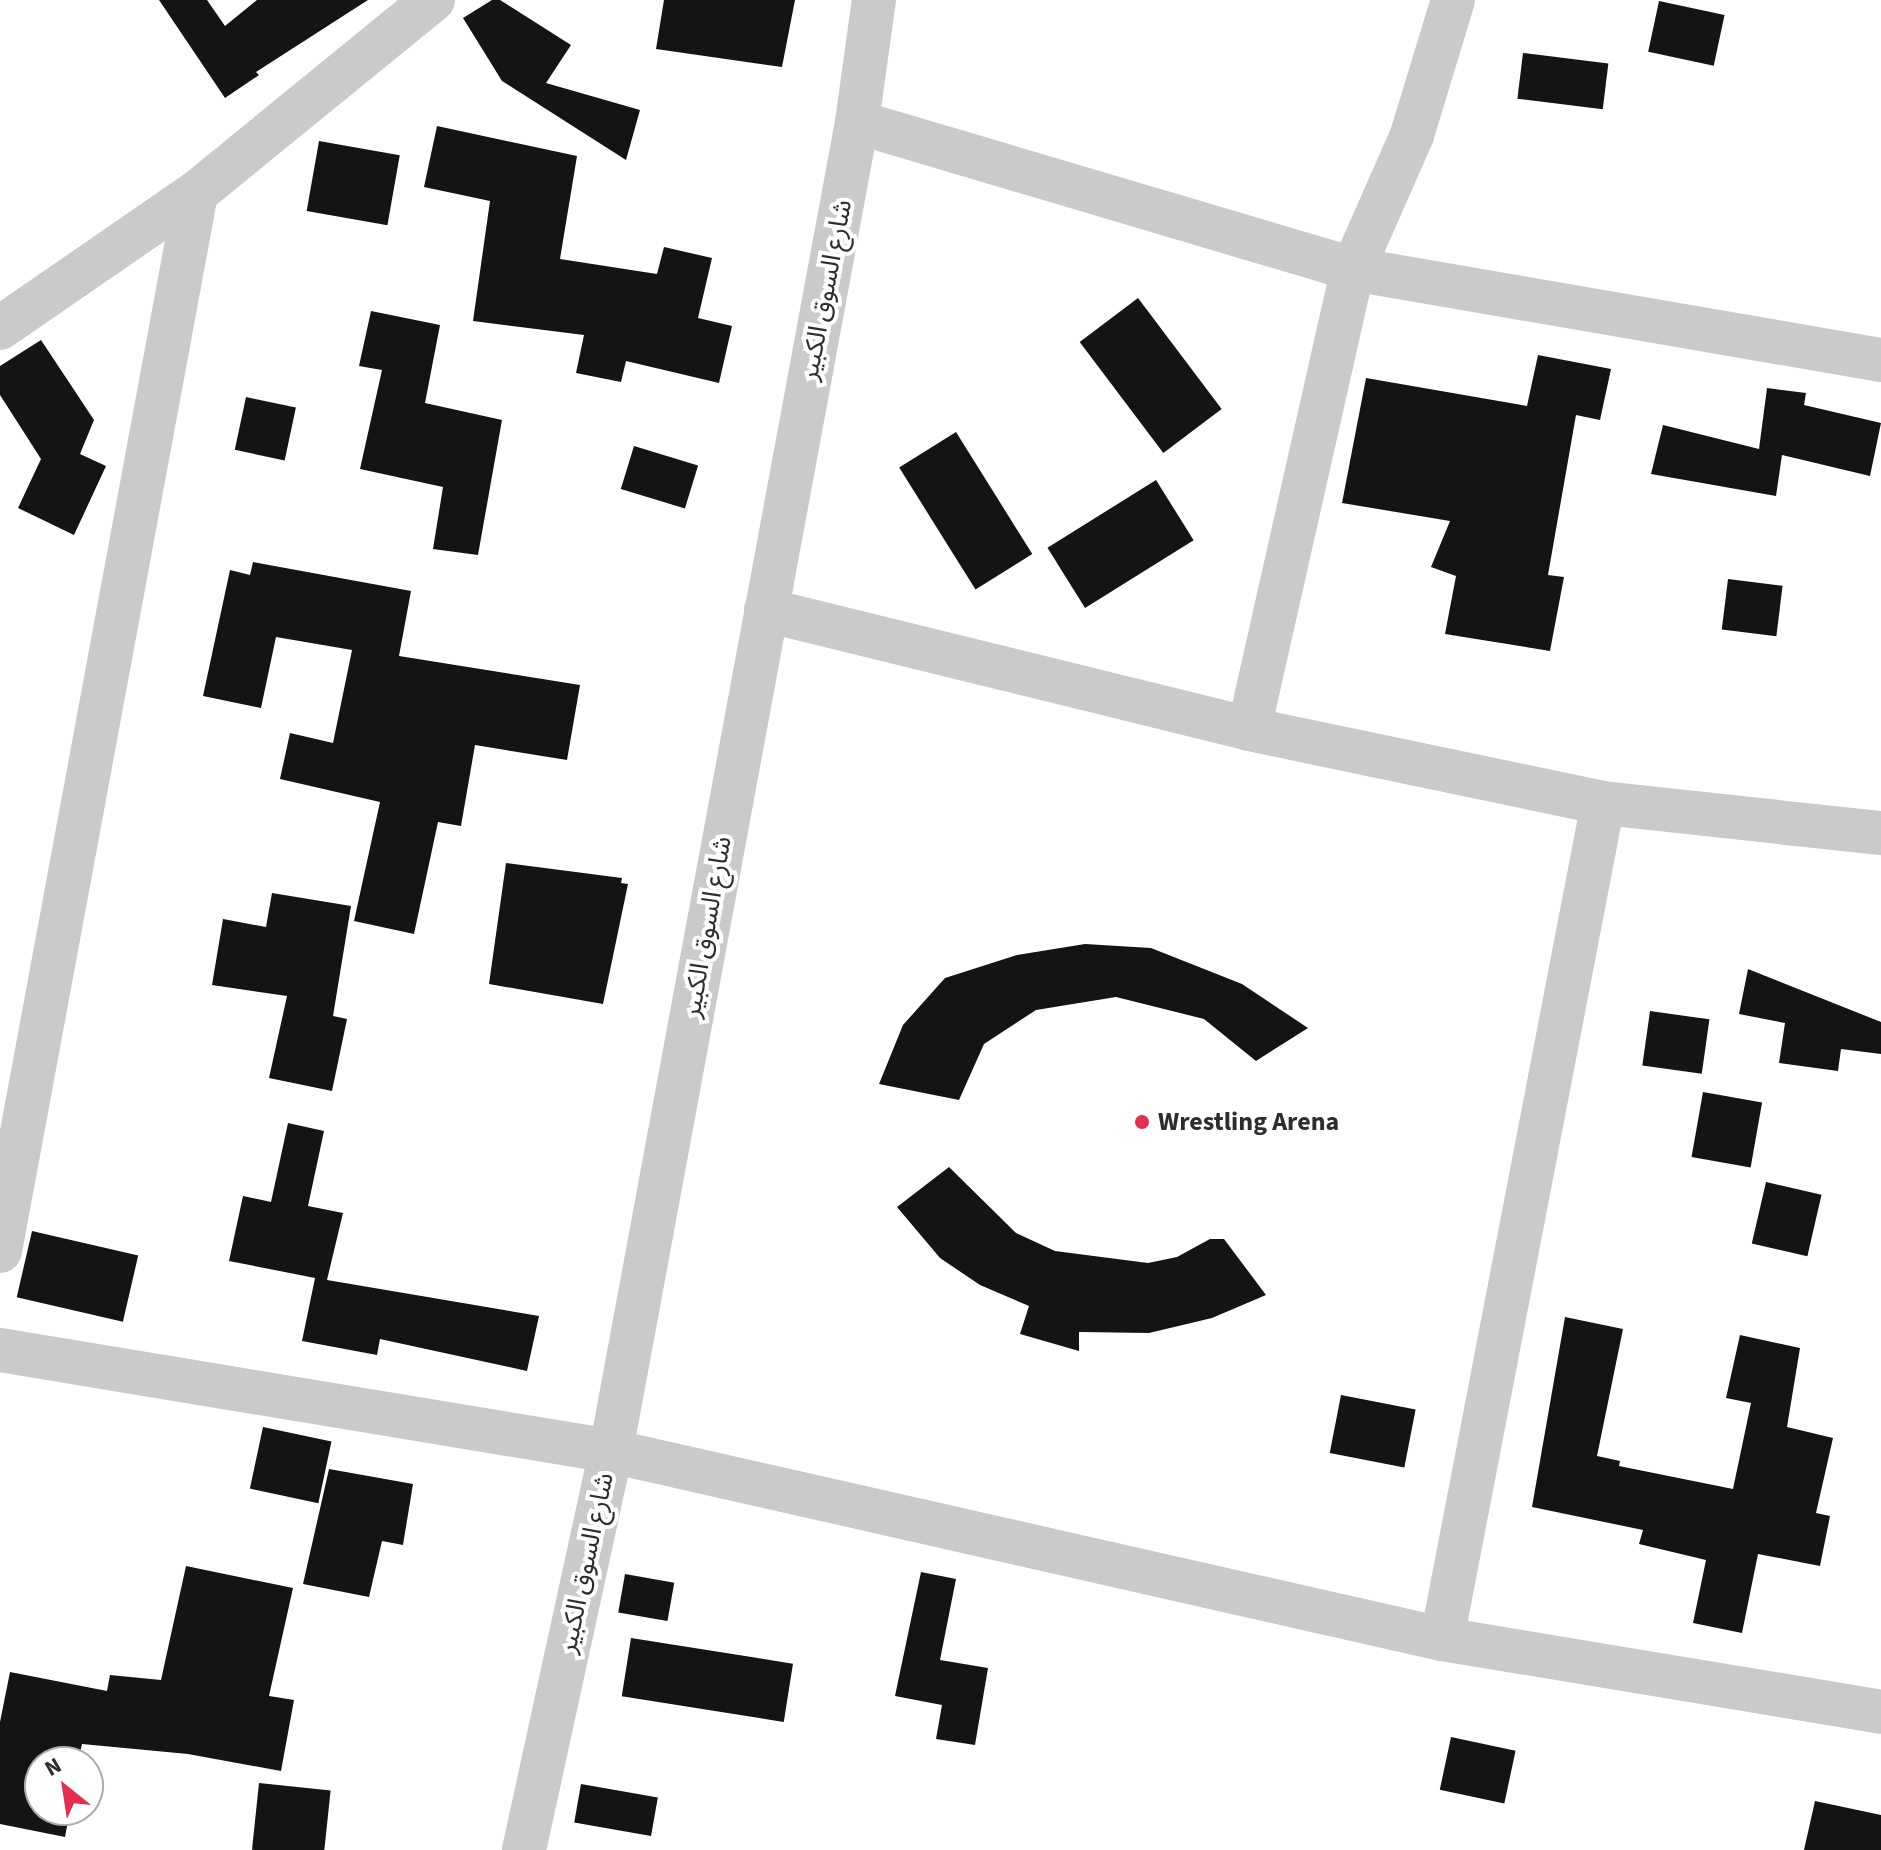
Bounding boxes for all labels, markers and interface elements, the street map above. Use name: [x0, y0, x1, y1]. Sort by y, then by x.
street label: شارع السوق الكبير: [793, 197, 859, 383]
street label: شارع السوق الكبير: [676, 834, 738, 1020]
place label: Wrestling Arena: [1158, 1106, 1339, 1138]
marker: Wrestling Arena: [1133, 1113, 1151, 1131]
street label: شارع السوق الكبير: [552, 1470, 620, 1656]
north arrow: [24, 1746, 104, 1826]
text: N: [39, 1749, 67, 1784]

